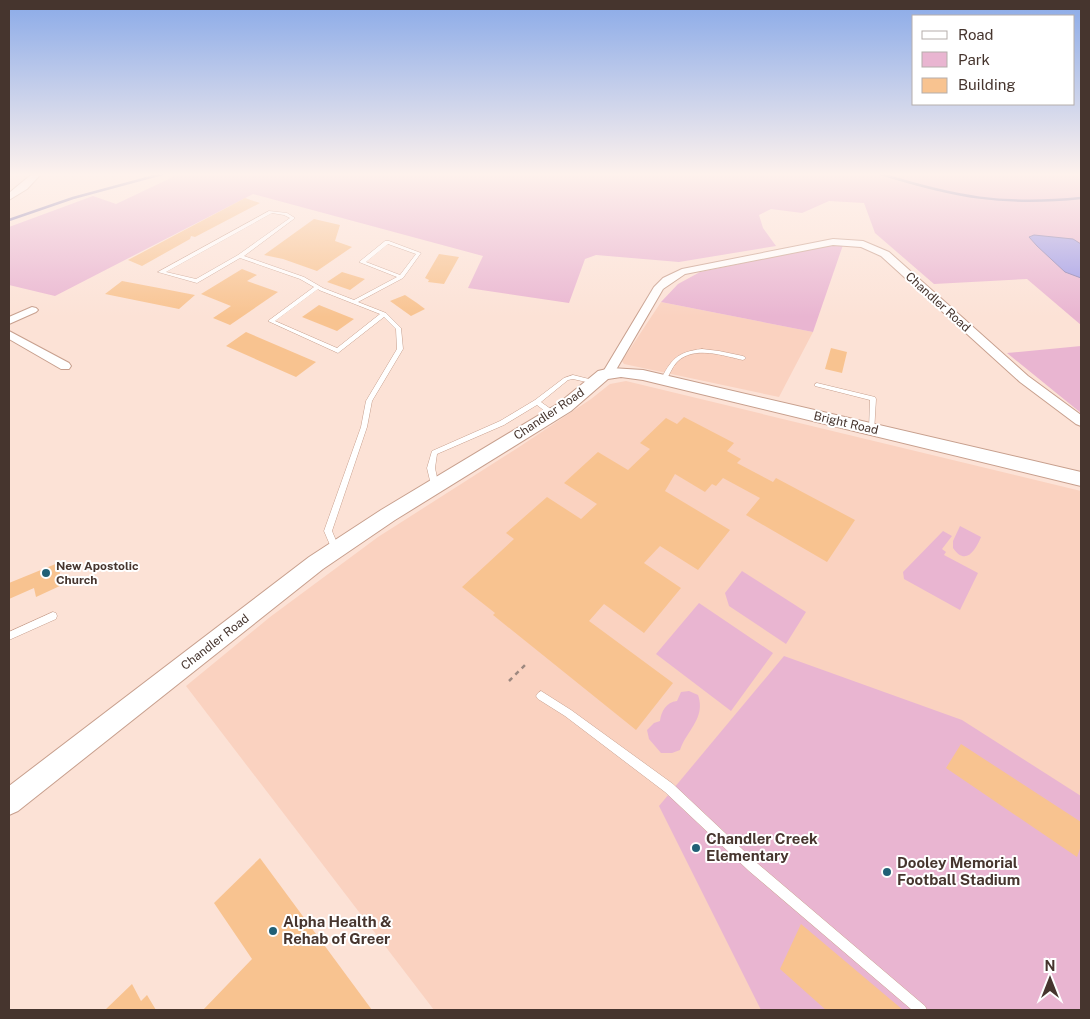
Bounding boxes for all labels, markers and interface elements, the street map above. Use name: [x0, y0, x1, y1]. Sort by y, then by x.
legend: [912, 15, 1075, 105]
text: Road: [958, 26, 994, 43]
text: Park: [958, 51, 990, 68]
text: Building: [958, 76, 1016, 93]
street label: Chandler Road: [903, 269, 973, 335]
street label: Chandler Road: [511, 385, 587, 443]
street label: Bright Road: [812, 409, 880, 437]
place label: New Apostolic Church: [56, 559, 139, 587]
marker: New Apostolic Church: [40, 567, 52, 579]
street label: Chandler Road: [178, 611, 252, 673]
place label: Chandler Creek Elementary: [706, 830, 818, 864]
marker: Chandler Creek Elementary: [690, 842, 702, 854]
place label: Dooley Memorial Football Stadium: [897, 854, 1020, 888]
marker: Dooley Memorial Football Stadium: [881, 866, 893, 878]
place label: Alpha Health & Rehab of Greer: [283, 913, 392, 947]
marker: Alpha Health & Rehab of Greer: [267, 925, 279, 937]
north arrow: [1025, 954, 1075, 1004]
text: N: [1045, 958, 1055, 974]

